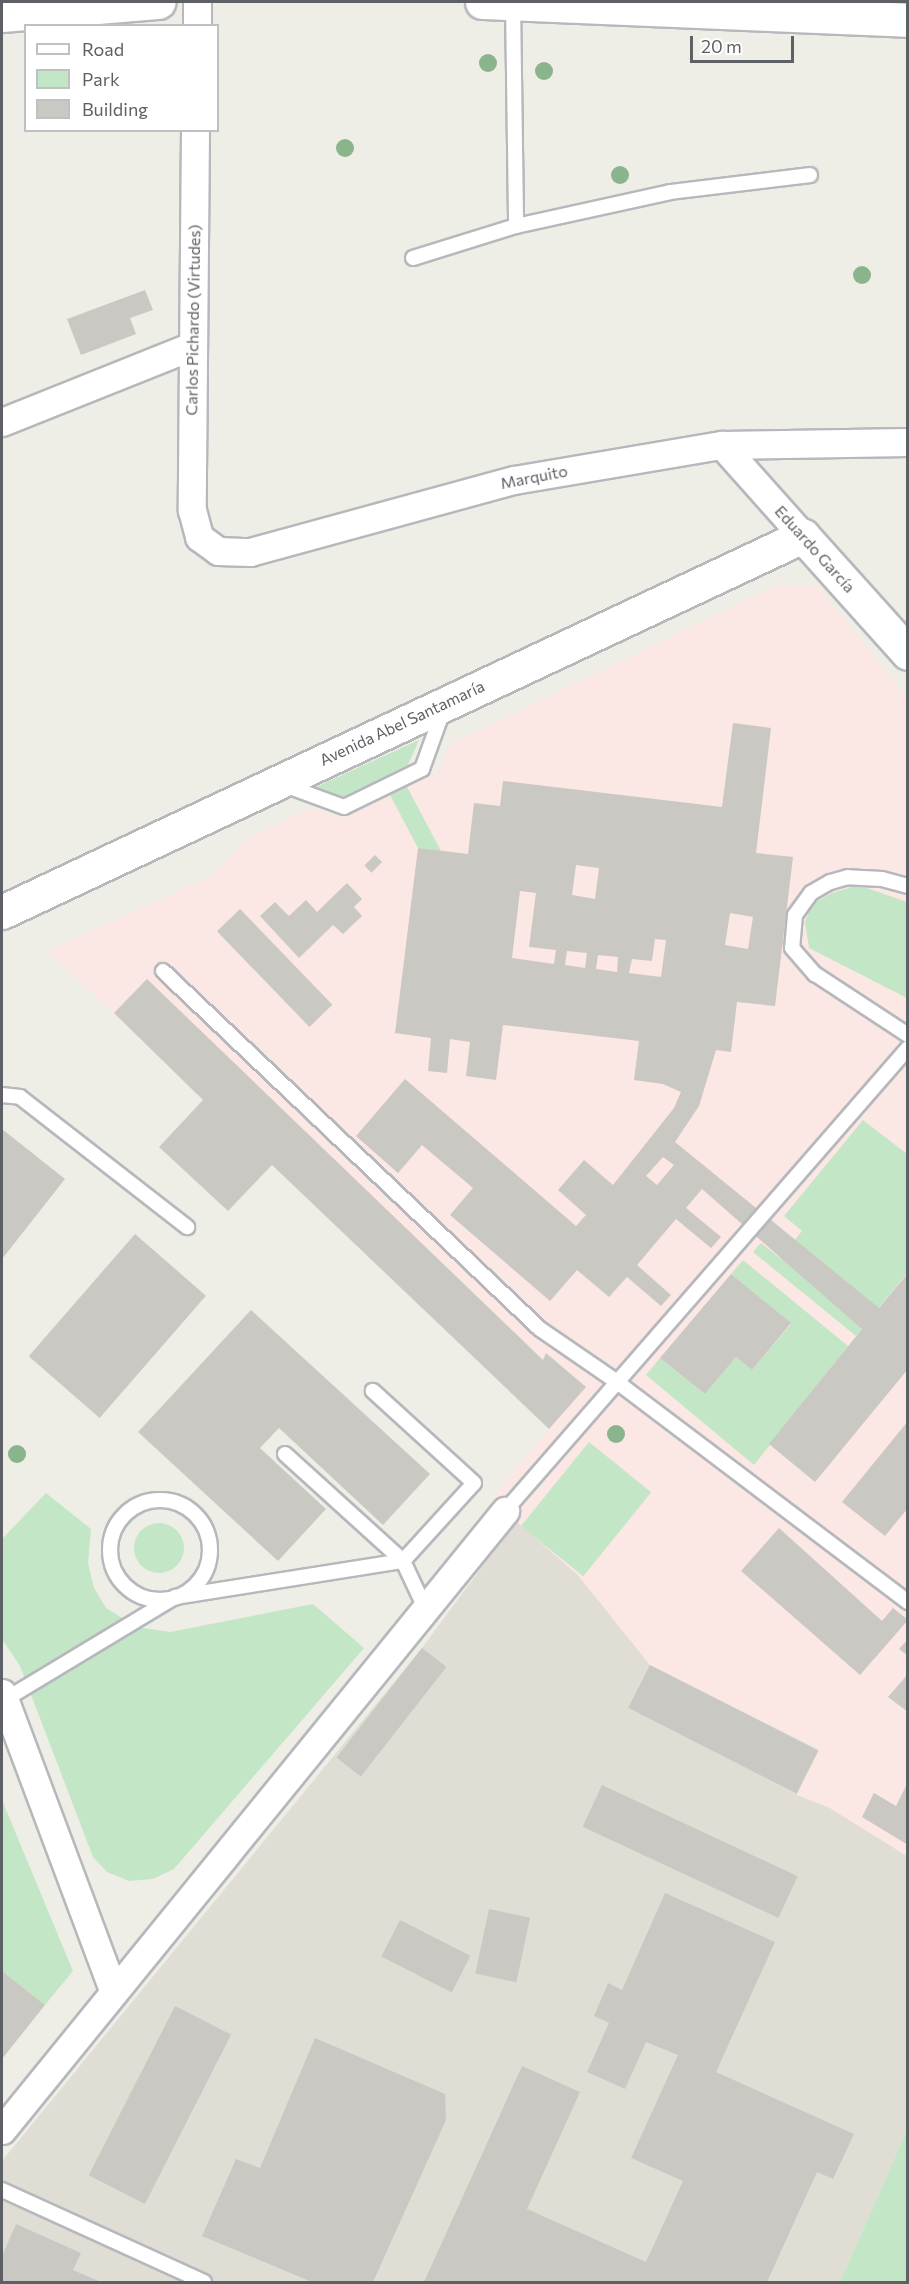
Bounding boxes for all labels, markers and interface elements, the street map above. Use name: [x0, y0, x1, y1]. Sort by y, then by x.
legend: [24, 24, 219, 132]
scale bar: [693, 24, 796, 62]
text: 20 m: [701, 35, 742, 57]
text: Road: [82, 38, 124, 60]
text: Park: [82, 68, 120, 90]
text: Building: [82, 98, 148, 120]
street label: Carlos Pichardo (Virtudes): [182, 224, 204, 416]
street label: Marquito: [499, 461, 569, 493]
street label: Eduardo García: [771, 501, 859, 597]
street label: Avenida Abel Santamaría: [316, 676, 488, 770]

